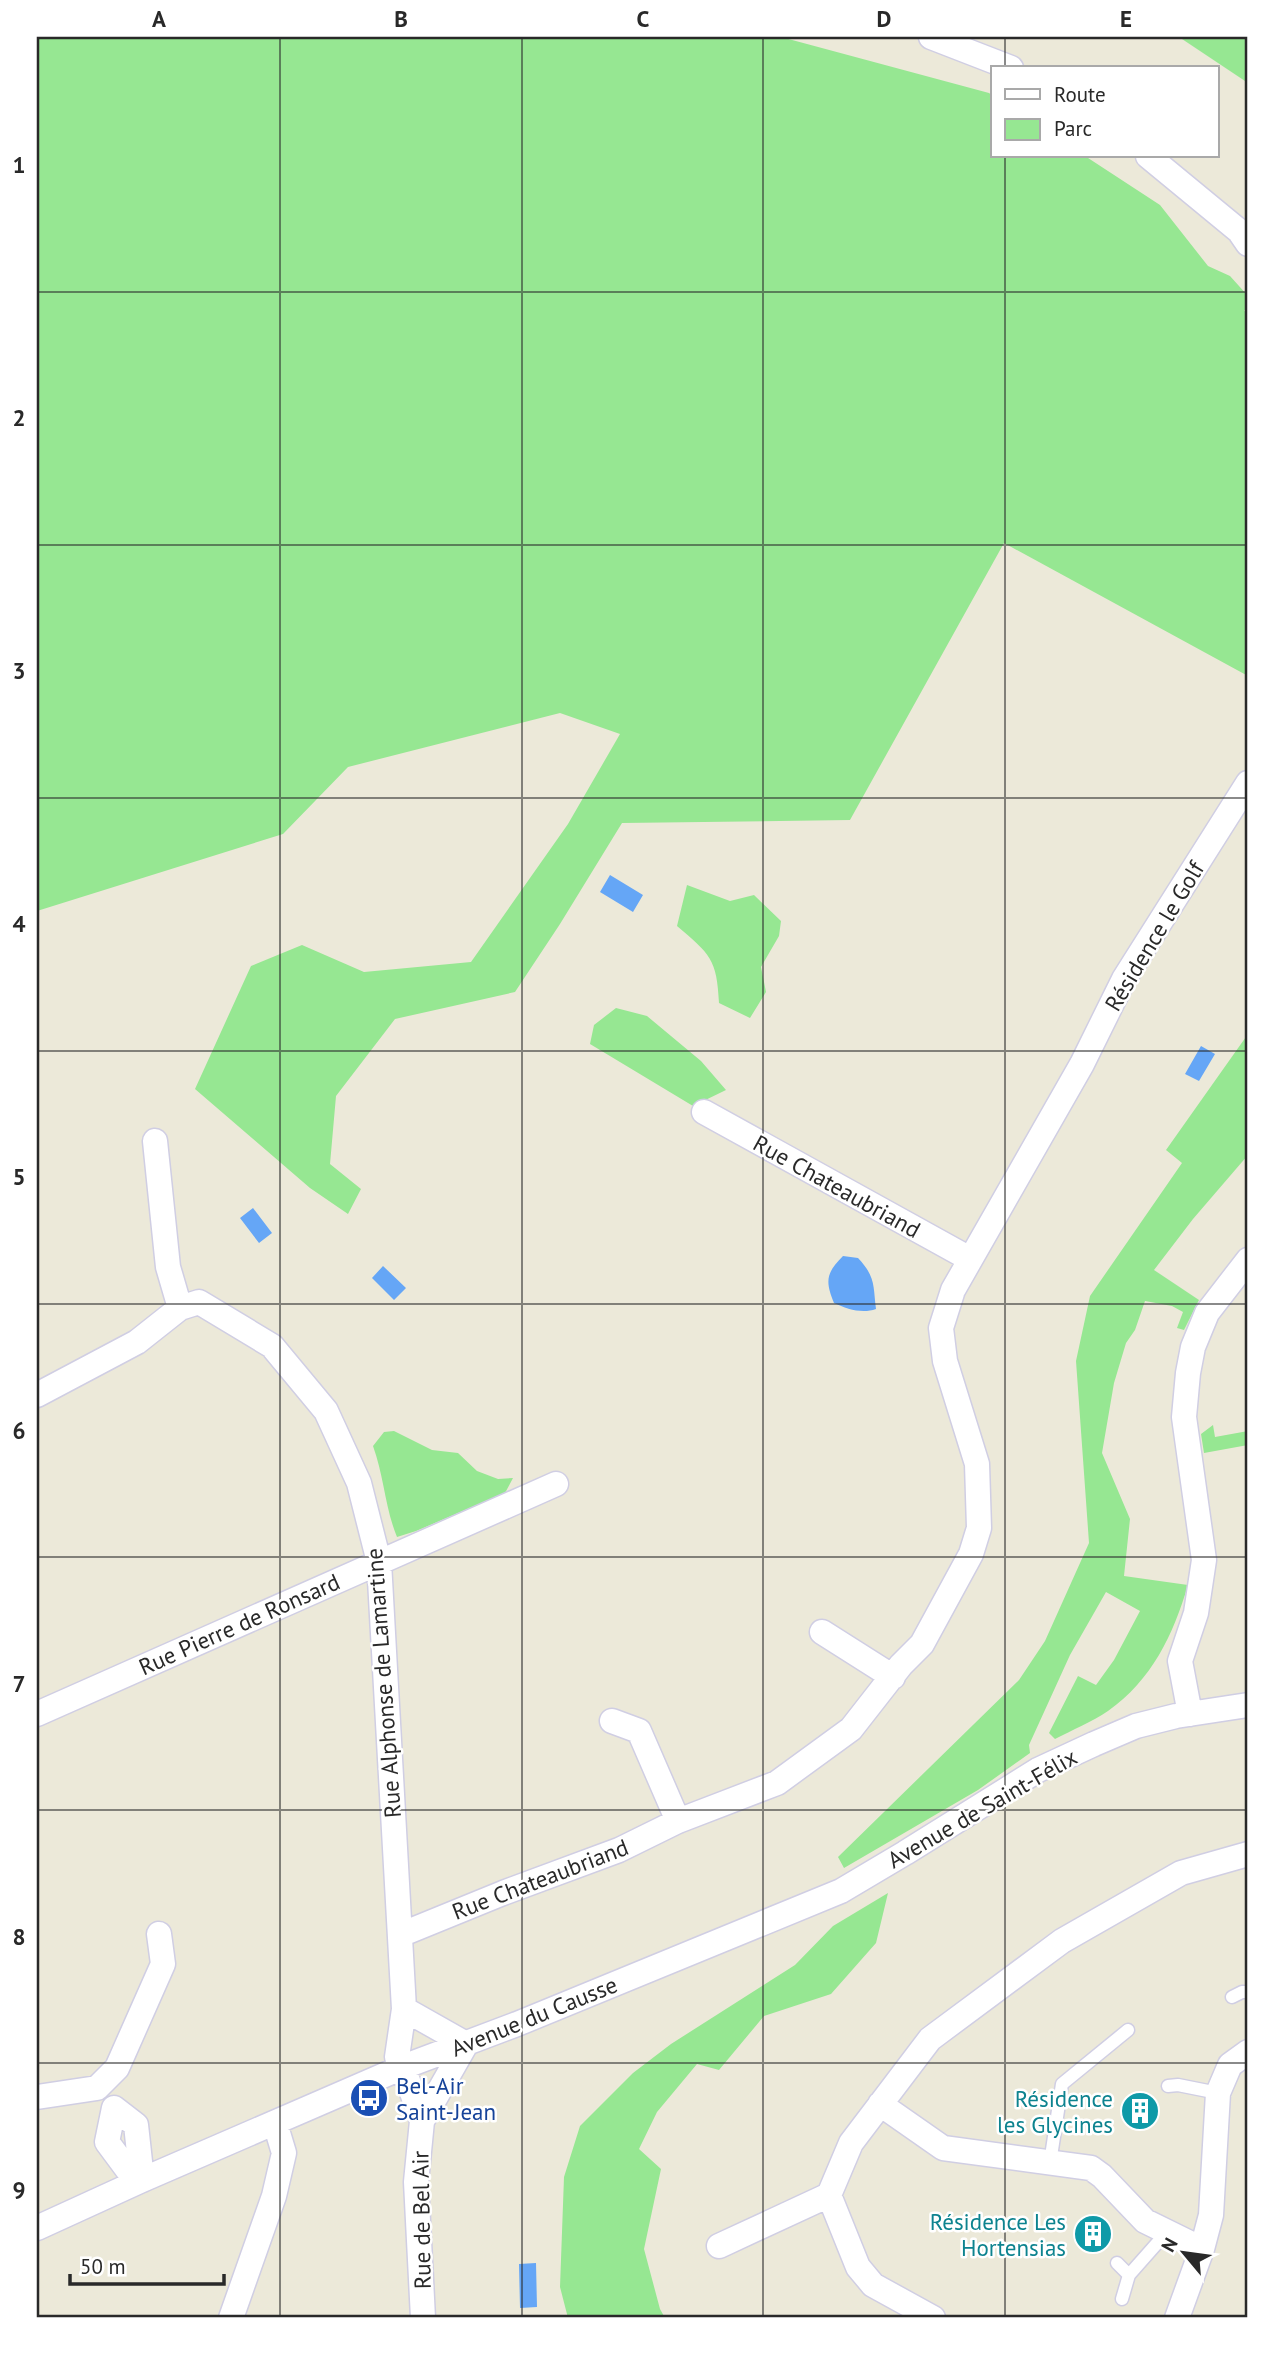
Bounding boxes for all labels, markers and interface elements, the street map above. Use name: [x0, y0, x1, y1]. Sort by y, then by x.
text: A: [152, 4, 166, 33]
text: B: [394, 4, 408, 33]
text: C: [637, 4, 650, 33]
text: D: [877, 4, 891, 33]
text: E: [1120, 4, 1132, 33]
legend: [991, 66, 1218, 158]
text: Route: [1054, 81, 1106, 108]
text: Parc: [1054, 115, 1092, 142]
text: 1: [12, 150, 26, 179]
text: 2: [12, 403, 26, 432]
text: 3: [12, 656, 26, 685]
street label: Résidence le Golf: [1098, 854, 1211, 1016]
text: 4: [12, 909, 26, 938]
street label: Rue Chateaubriand: [748, 1128, 926, 1244]
text: 5: [12, 1162, 26, 1191]
text: 6: [12, 1416, 26, 1445]
street label: Rue Alphonse de Lamartine: [359, 1547, 407, 1819]
street label: Rue Pierre de Ronsard: [134, 1567, 344, 1681]
text: 7: [12, 1669, 26, 1698]
street label: Avenue de Saint-Félix: [882, 1742, 1082, 1874]
street label: Rue Chateaubriand: [448, 1832, 632, 1926]
text: 8: [12, 1922, 26, 1951]
street label: Avenue du Causse: [447, 1969, 621, 2063]
place label: Bel-Air Saint-Jean: [396, 2071, 496, 2126]
bus stop icon: Bel-Air Saint-Jean: [348, 2077, 390, 2119]
place label: Résidence les Glycines: [997, 2084, 1113, 2139]
building icon: Résidence les Glycines: [1119, 2090, 1161, 2132]
street label: Rue de Bel Air: [405, 2150, 437, 2290]
text: 9: [12, 2175, 26, 2204]
place label: Résidence Les Hortensias: [930, 2207, 1066, 2262]
building icon: Résidence Les Hortensias: [1072, 2213, 1114, 2255]
north arrow: [1148, 2218, 1218, 2288]
text: N: [1156, 2233, 1183, 2256]
scale bar: [70, 2243, 224, 2287]
text: 50 m: [80, 2253, 126, 2280]

